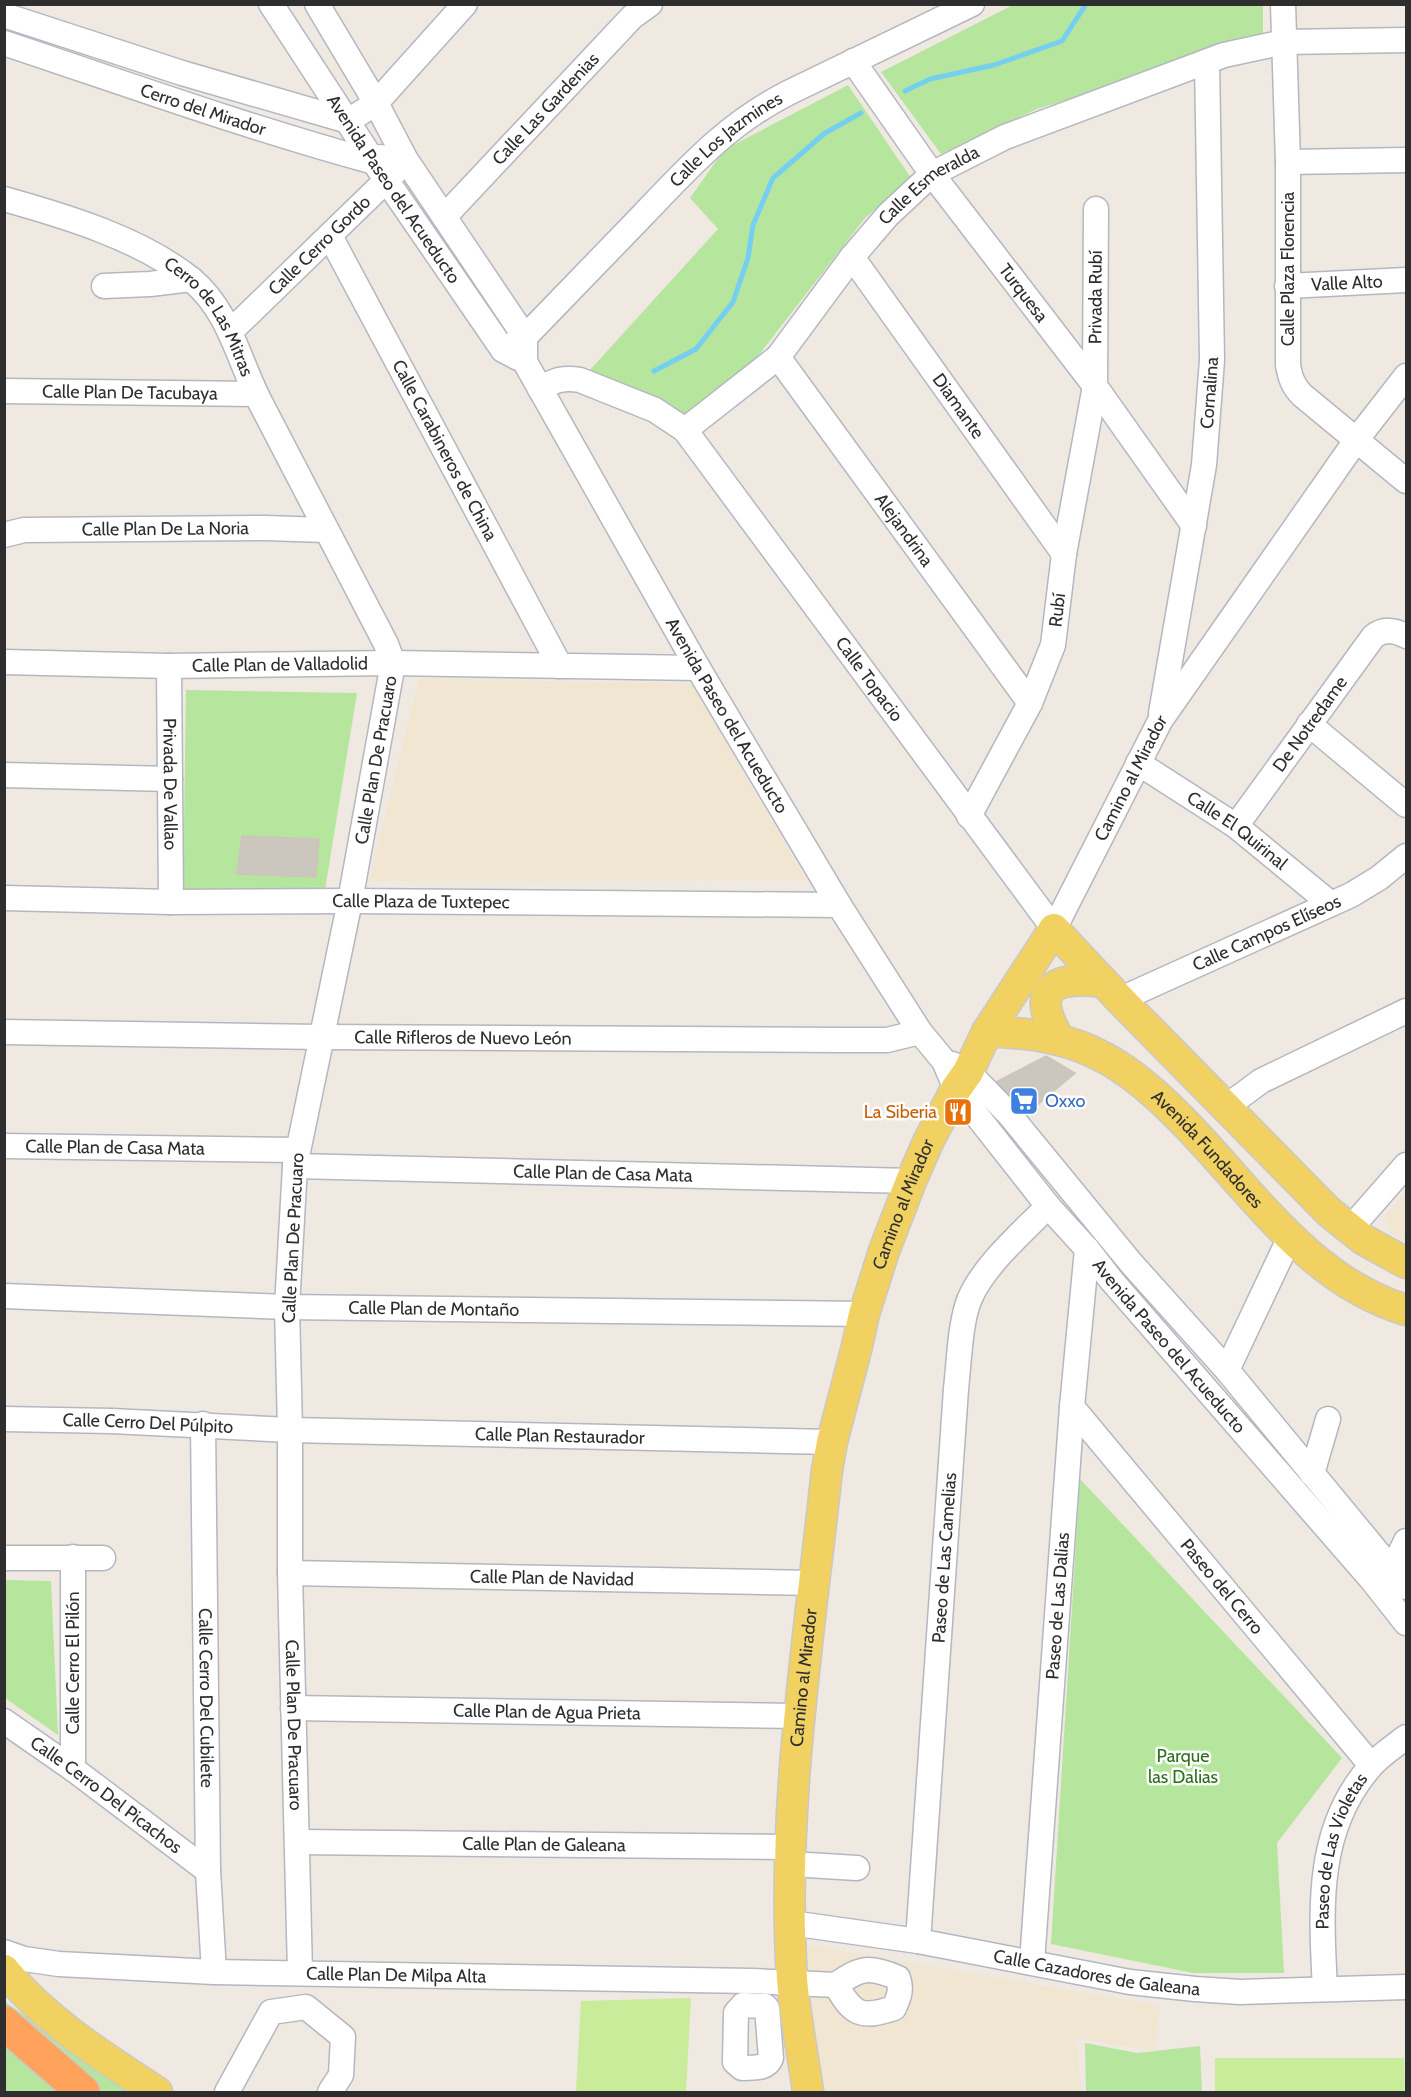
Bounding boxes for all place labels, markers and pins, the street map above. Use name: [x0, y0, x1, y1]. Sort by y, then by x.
supermarket icon: Oxxo: [1008, 1085, 1040, 1117]
place label: Oxxo: [1045, 1090, 1085, 1112]
restaurant icon: La Siberia: [942, 1096, 974, 1128]
place label: La Siberia: [864, 1101, 937, 1123]

